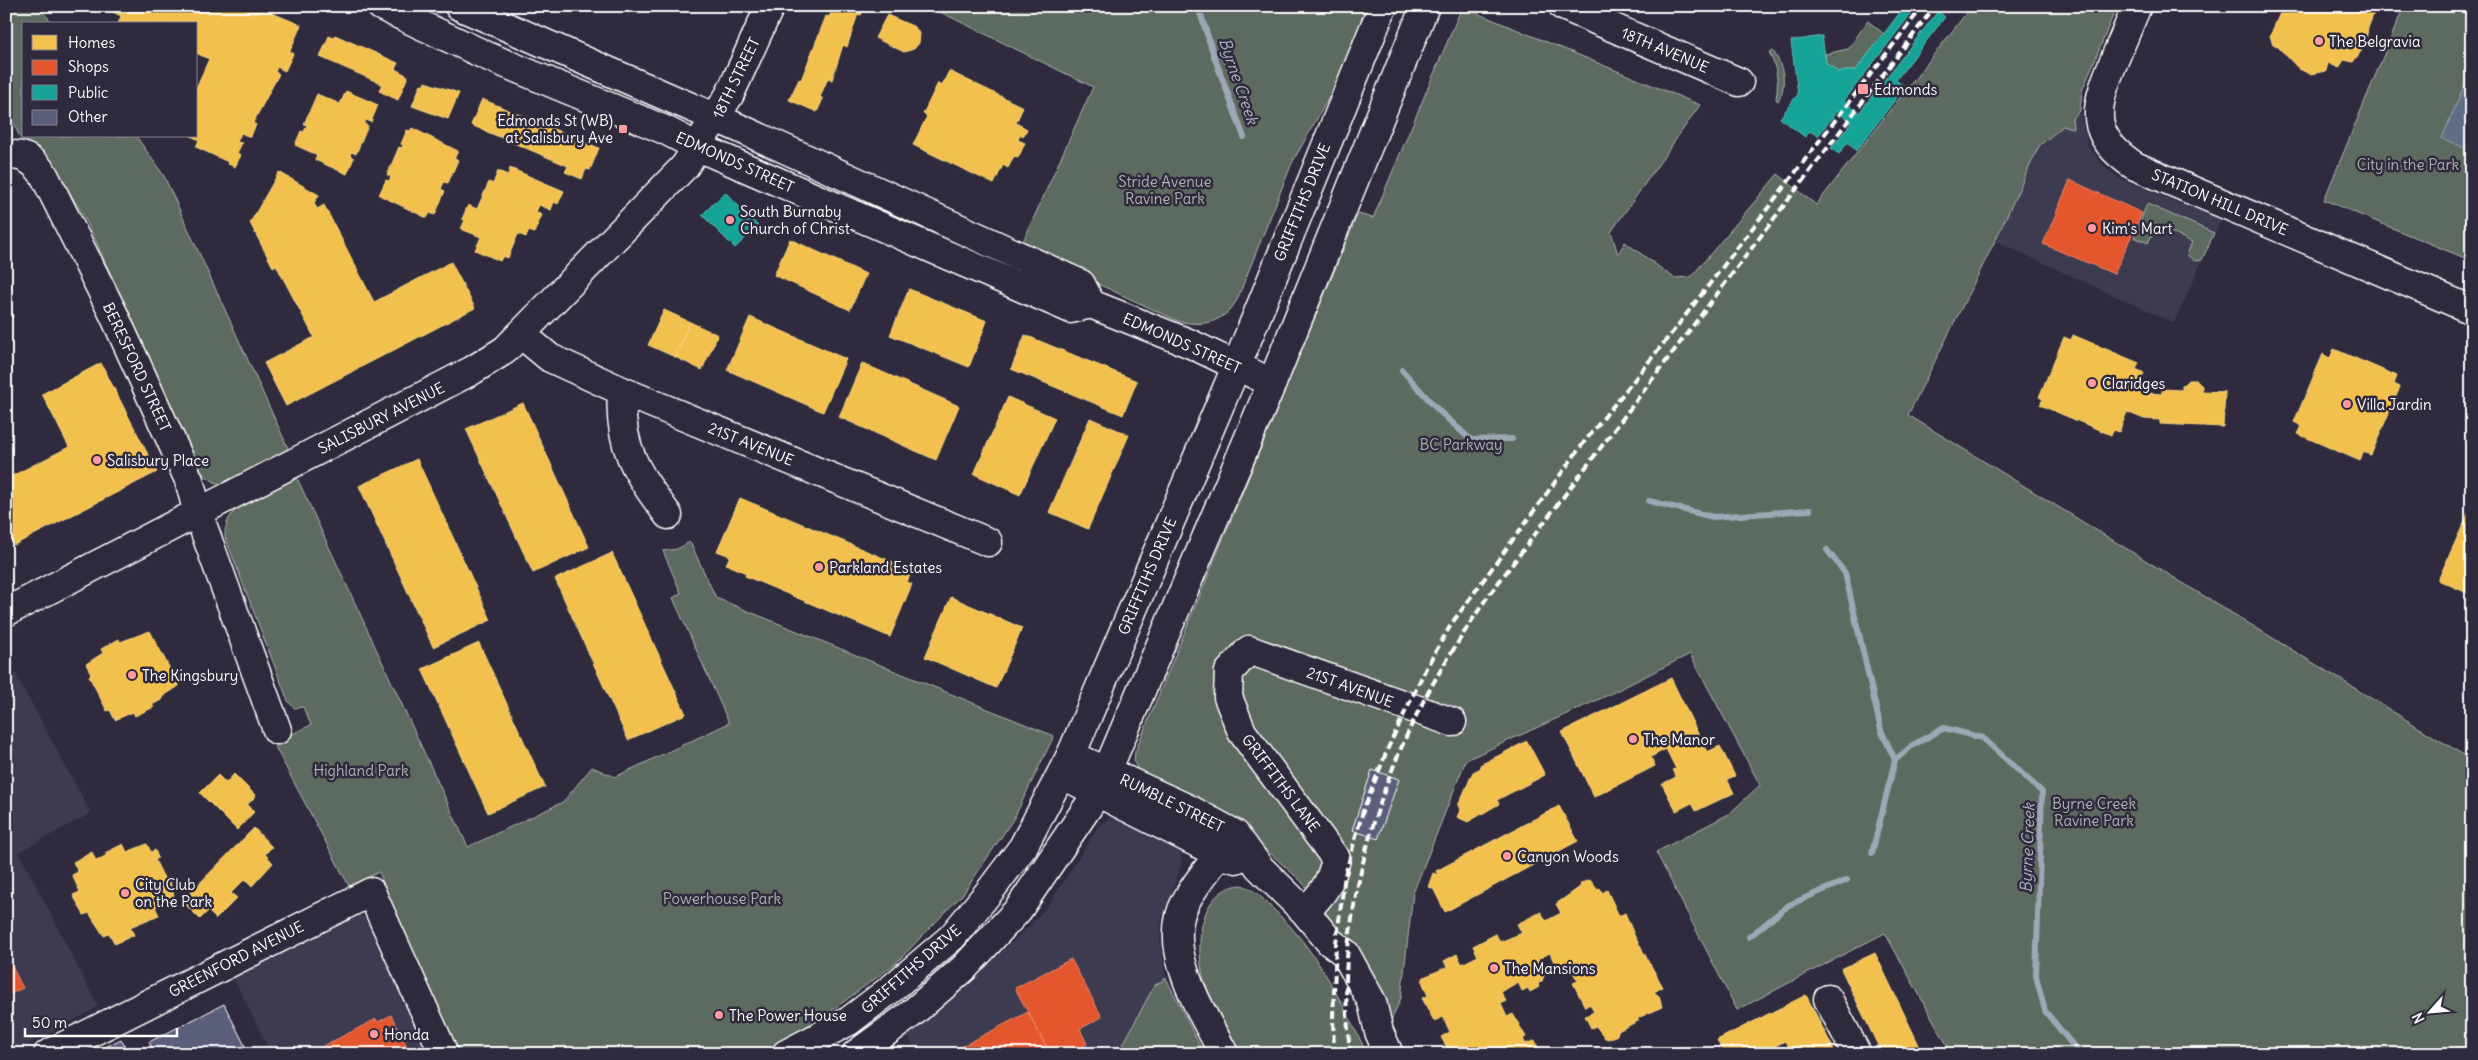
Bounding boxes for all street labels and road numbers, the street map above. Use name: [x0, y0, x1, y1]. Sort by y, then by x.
street label: 18TH AVENUE: [1618, 23, 1712, 77]
street label: 18TH STREET: [708, 34, 764, 122]
street label: EDMONDS STREET: [673, 127, 797, 197]
street label: GRIFFITHS DRIVE: [1270, 140, 1334, 264]
street label: STATION HILL DRIVE: [2149, 165, 2291, 239]
street label: BERESFORD STREET: [99, 299, 175, 435]
street label: EDMONDS STREET: [1120, 308, 1244, 378]
street label: SALISBURY AVENUE: [315, 378, 447, 458]
street label: 21ST AVENUE: [705, 418, 797, 470]
street label: GRIFFITHS DRIVE: [1114, 514, 1180, 638]
street label: 21ST AVENUE: [1304, 663, 1396, 712]
street label: GRIFFITHS LANE: [1238, 730, 1324, 836]
street label: RUMBLE STREET: [1117, 770, 1227, 836]
street label: GREENFORD AVENUE: [165, 917, 307, 1001]
street label: GRIFFITHS DRIVE: [857, 920, 965, 1017]

